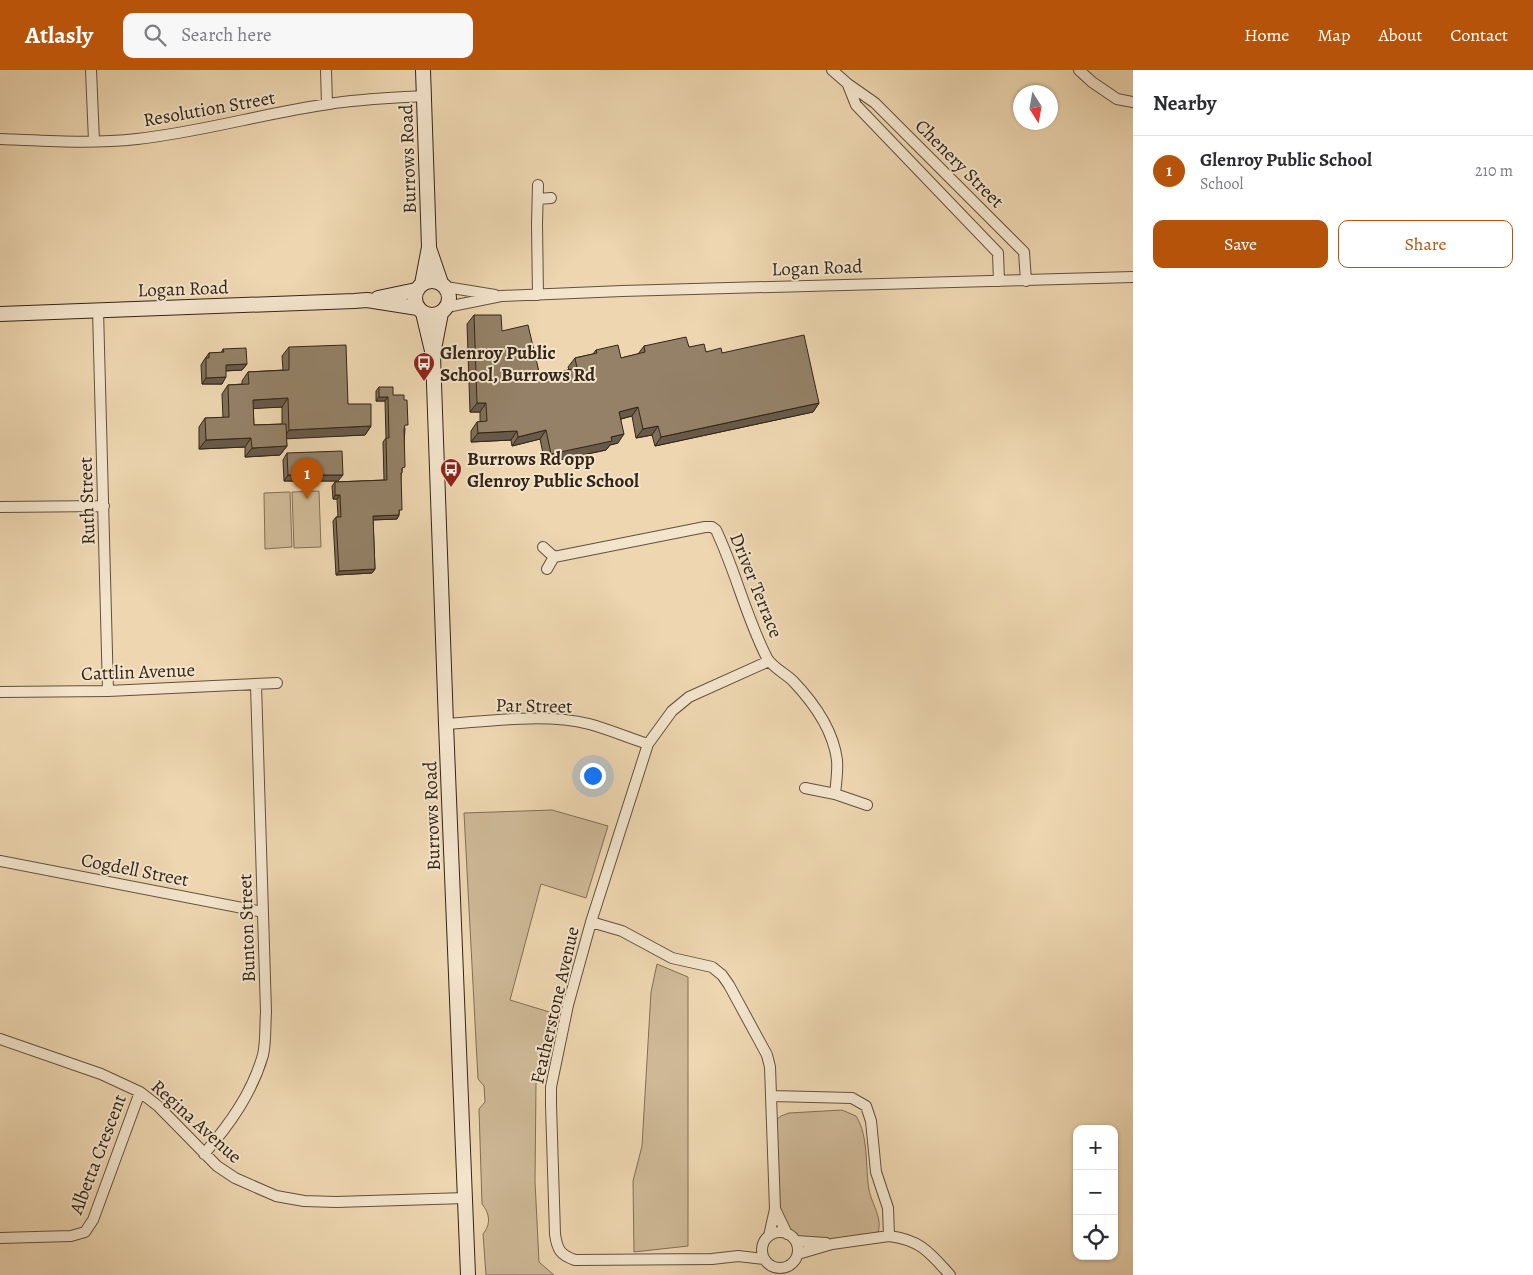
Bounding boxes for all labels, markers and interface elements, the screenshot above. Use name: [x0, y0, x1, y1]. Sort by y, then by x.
search box: [123, 13, 473, 58]
text: Atlasly: [25, 19, 93, 51]
icon: search: [141, 21, 169, 49]
text: Search here: [181, 22, 272, 48]
text: Home: [1244, 23, 1289, 47]
text: Map: [1317, 23, 1350, 47]
text: About: [1378, 23, 1422, 47]
text: Contact: [1450, 23, 1508, 47]
street label: Resolution Street: [141, 85, 277, 133]
north arrow: [1013, 85, 1058, 130]
text: Nearby: [1153, 89, 1216, 117]
street label: Burrows Road: [393, 103, 423, 214]
street label: Chenery Street: [909, 114, 1009, 214]
text: Glenroy Public School: [1200, 147, 1372, 173]
text: 1: [1166, 160, 1172, 182]
text: 210 m: [1475, 160, 1513, 182]
text: School: [1200, 173, 1243, 195]
button: Save: [1153, 220, 1328, 268]
button: Share: [1338, 220, 1513, 268]
street label: Logan Road: [771, 253, 864, 283]
street label: Logan Road: [137, 274, 230, 304]
place label: Glenroy Public School, Burrows Rd: [440, 340, 596, 388]
bus stop icon: Glenroy Public School, Burrows Rd: [412, 351, 436, 382]
place label: Burrows Rd opp Glenroy Public School: [467, 446, 639, 494]
street label: Ruth Street: [72, 456, 102, 546]
bus stop icon: Burrows Rd opp Glenroy Public School: [439, 457, 463, 488]
pin: 1: [291, 458, 323, 499]
street label: Driver Terrace: [723, 529, 789, 642]
street label: Cattlin Avenue: [81, 657, 195, 687]
street label: Par Street: [495, 692, 573, 720]
street label: Burrows Road: [417, 760, 447, 871]
your location: [580, 763, 606, 789]
street label: Cogdell Street: [79, 847, 191, 893]
street label: Bunton Street: [232, 873, 262, 983]
street label: Featherstone Avenue: [524, 924, 586, 1087]
street label: Regina Avenue: [145, 1074, 247, 1169]
street label: Albetta Crescent: [63, 1091, 133, 1219]
map controls: [1073, 1125, 1118, 1260]
button: +: [1073, 1125, 1118, 1170]
button: −: [1073, 1170, 1118, 1215]
button: locate: [1073, 1215, 1118, 1260]

